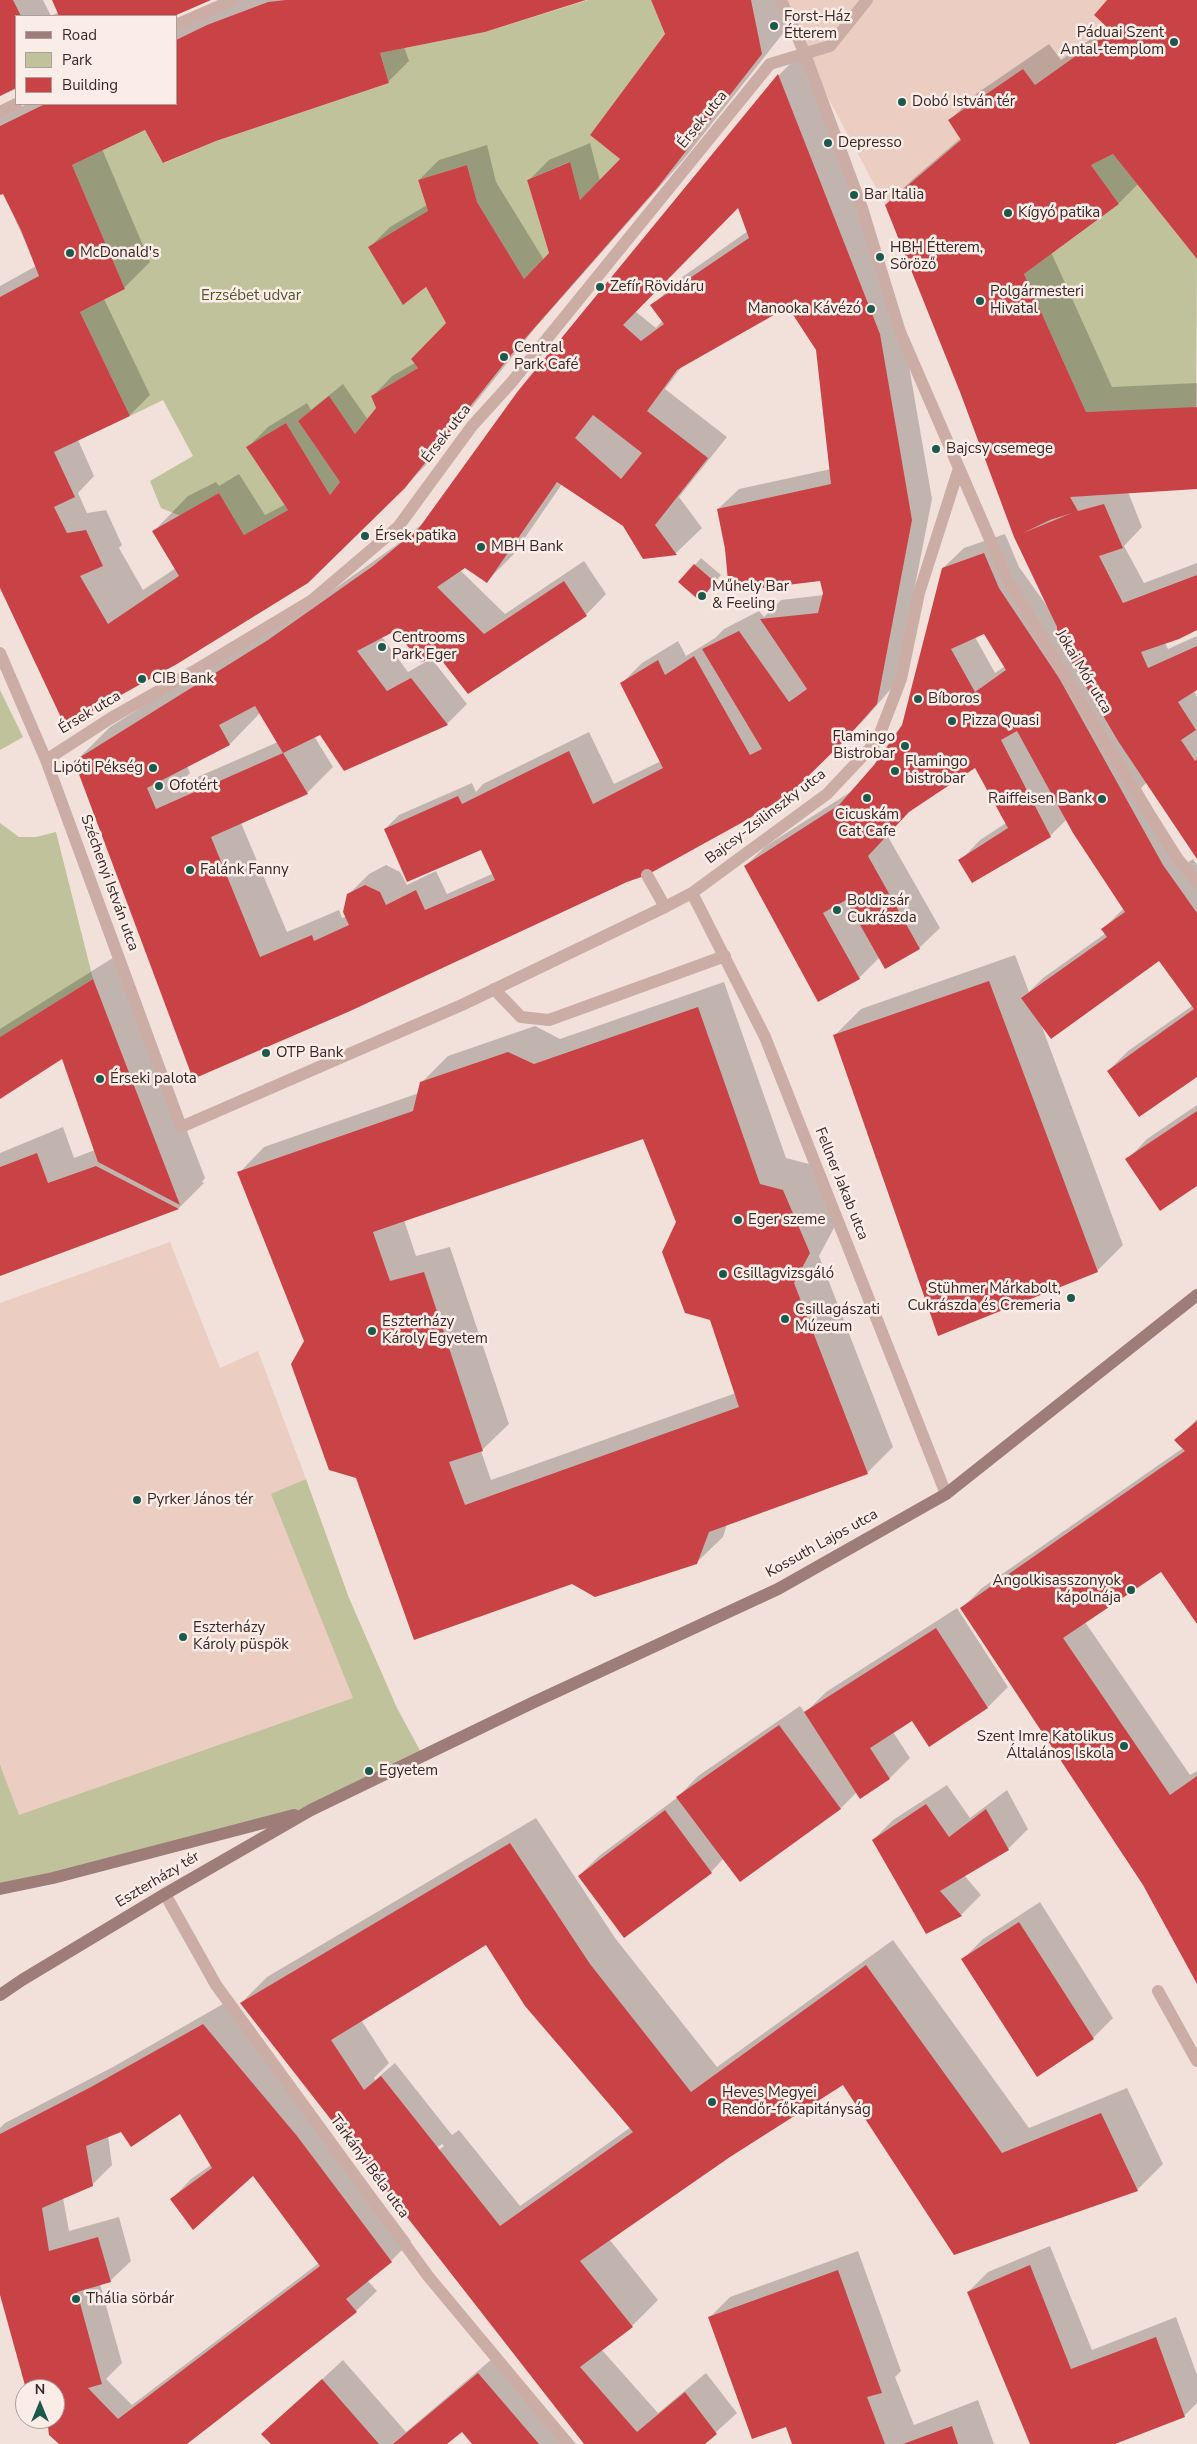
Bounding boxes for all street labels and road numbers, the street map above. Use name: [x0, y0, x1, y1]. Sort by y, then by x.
street label: Érsek utca: [674, 88, 732, 152]
street label: Érsek utca: [419, 401, 475, 467]
street label: Jókai Mór utca: [1051, 627, 1115, 717]
street label: Érsek utca: [56, 688, 124, 738]
street label: Bajcsy-Zsilinszky utca: [702, 766, 830, 868]
street label: Széchenyi István utca: [76, 812, 142, 954]
street label: Fellner Jakab utca: [810, 1125, 872, 1243]
street label: Kossuth Lajos utca: [763, 1506, 881, 1582]
street label: Eszterházy tér: [113, 1848, 203, 1912]
street label: Tárkányi Béla utca: [326, 2112, 412, 2222]

